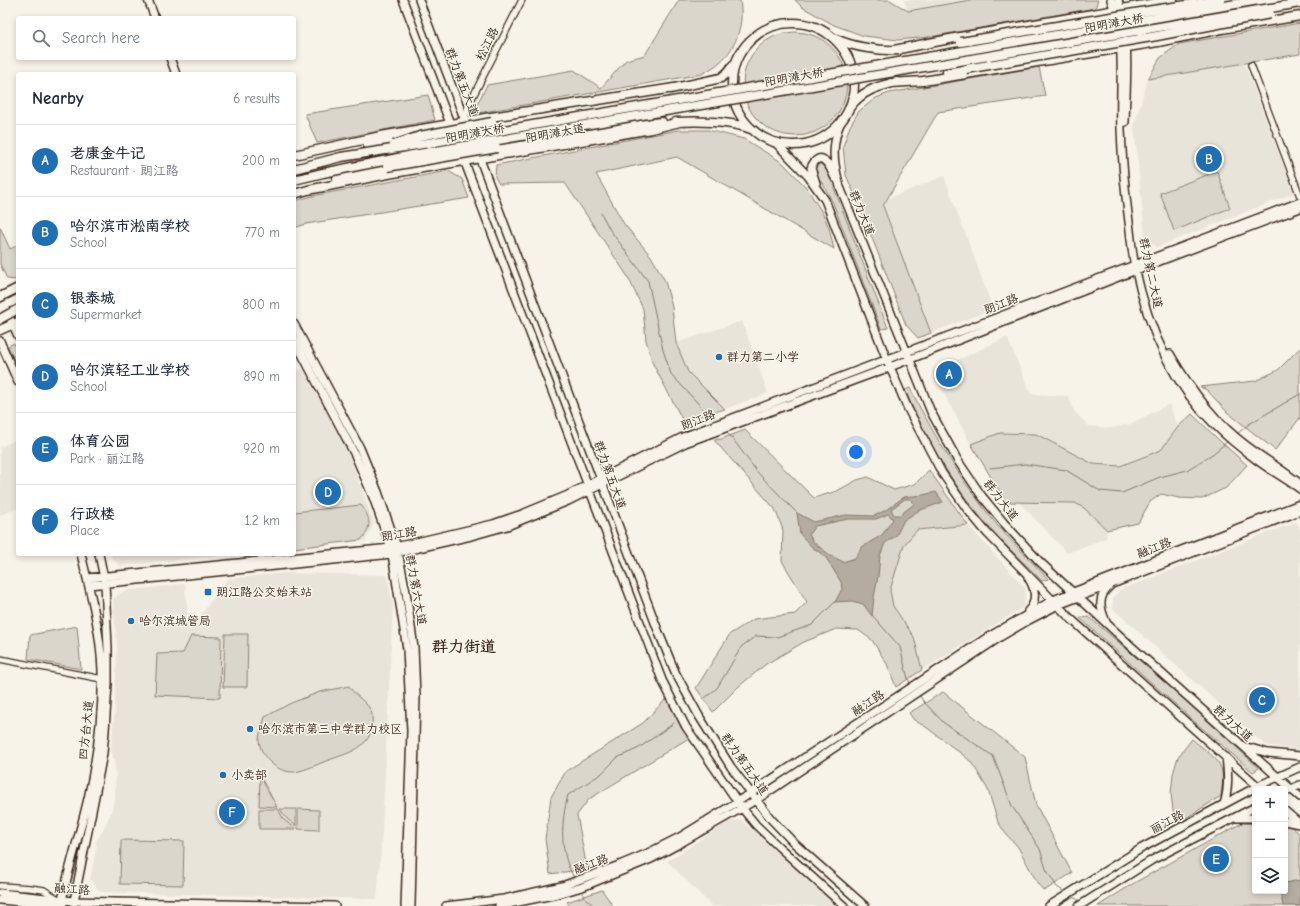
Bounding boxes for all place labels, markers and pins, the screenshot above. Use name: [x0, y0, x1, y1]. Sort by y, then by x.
pin: B: [1196, 144, 1222, 174]
place label: 群力第二小学: [727, 350, 799, 364]
marker: 群力第二小学: [714, 352, 724, 362]
pin: A: [936, 359, 962, 389]
pin: D: [315, 477, 341, 507]
place label: 朗江路公交始末站: [216, 585, 312, 599]
marker: 朗江路公交始末站: [203, 587, 213, 597]
place label: 哈尔滨城管局: [139, 614, 211, 628]
marker: 哈尔滨城管局: [126, 616, 136, 626]
pin: C: [1249, 685, 1275, 715]
place label: 哈尔滨市第三中学群力校区: [258, 722, 402, 736]
marker: 哈尔滨市第三中学群力校区: [245, 724, 255, 734]
place label: 小卖部: [231, 768, 267, 782]
marker: 小卖部: [218, 770, 228, 780]
pin: F: [219, 797, 245, 827]
pin: E: [1203, 844, 1229, 874]

